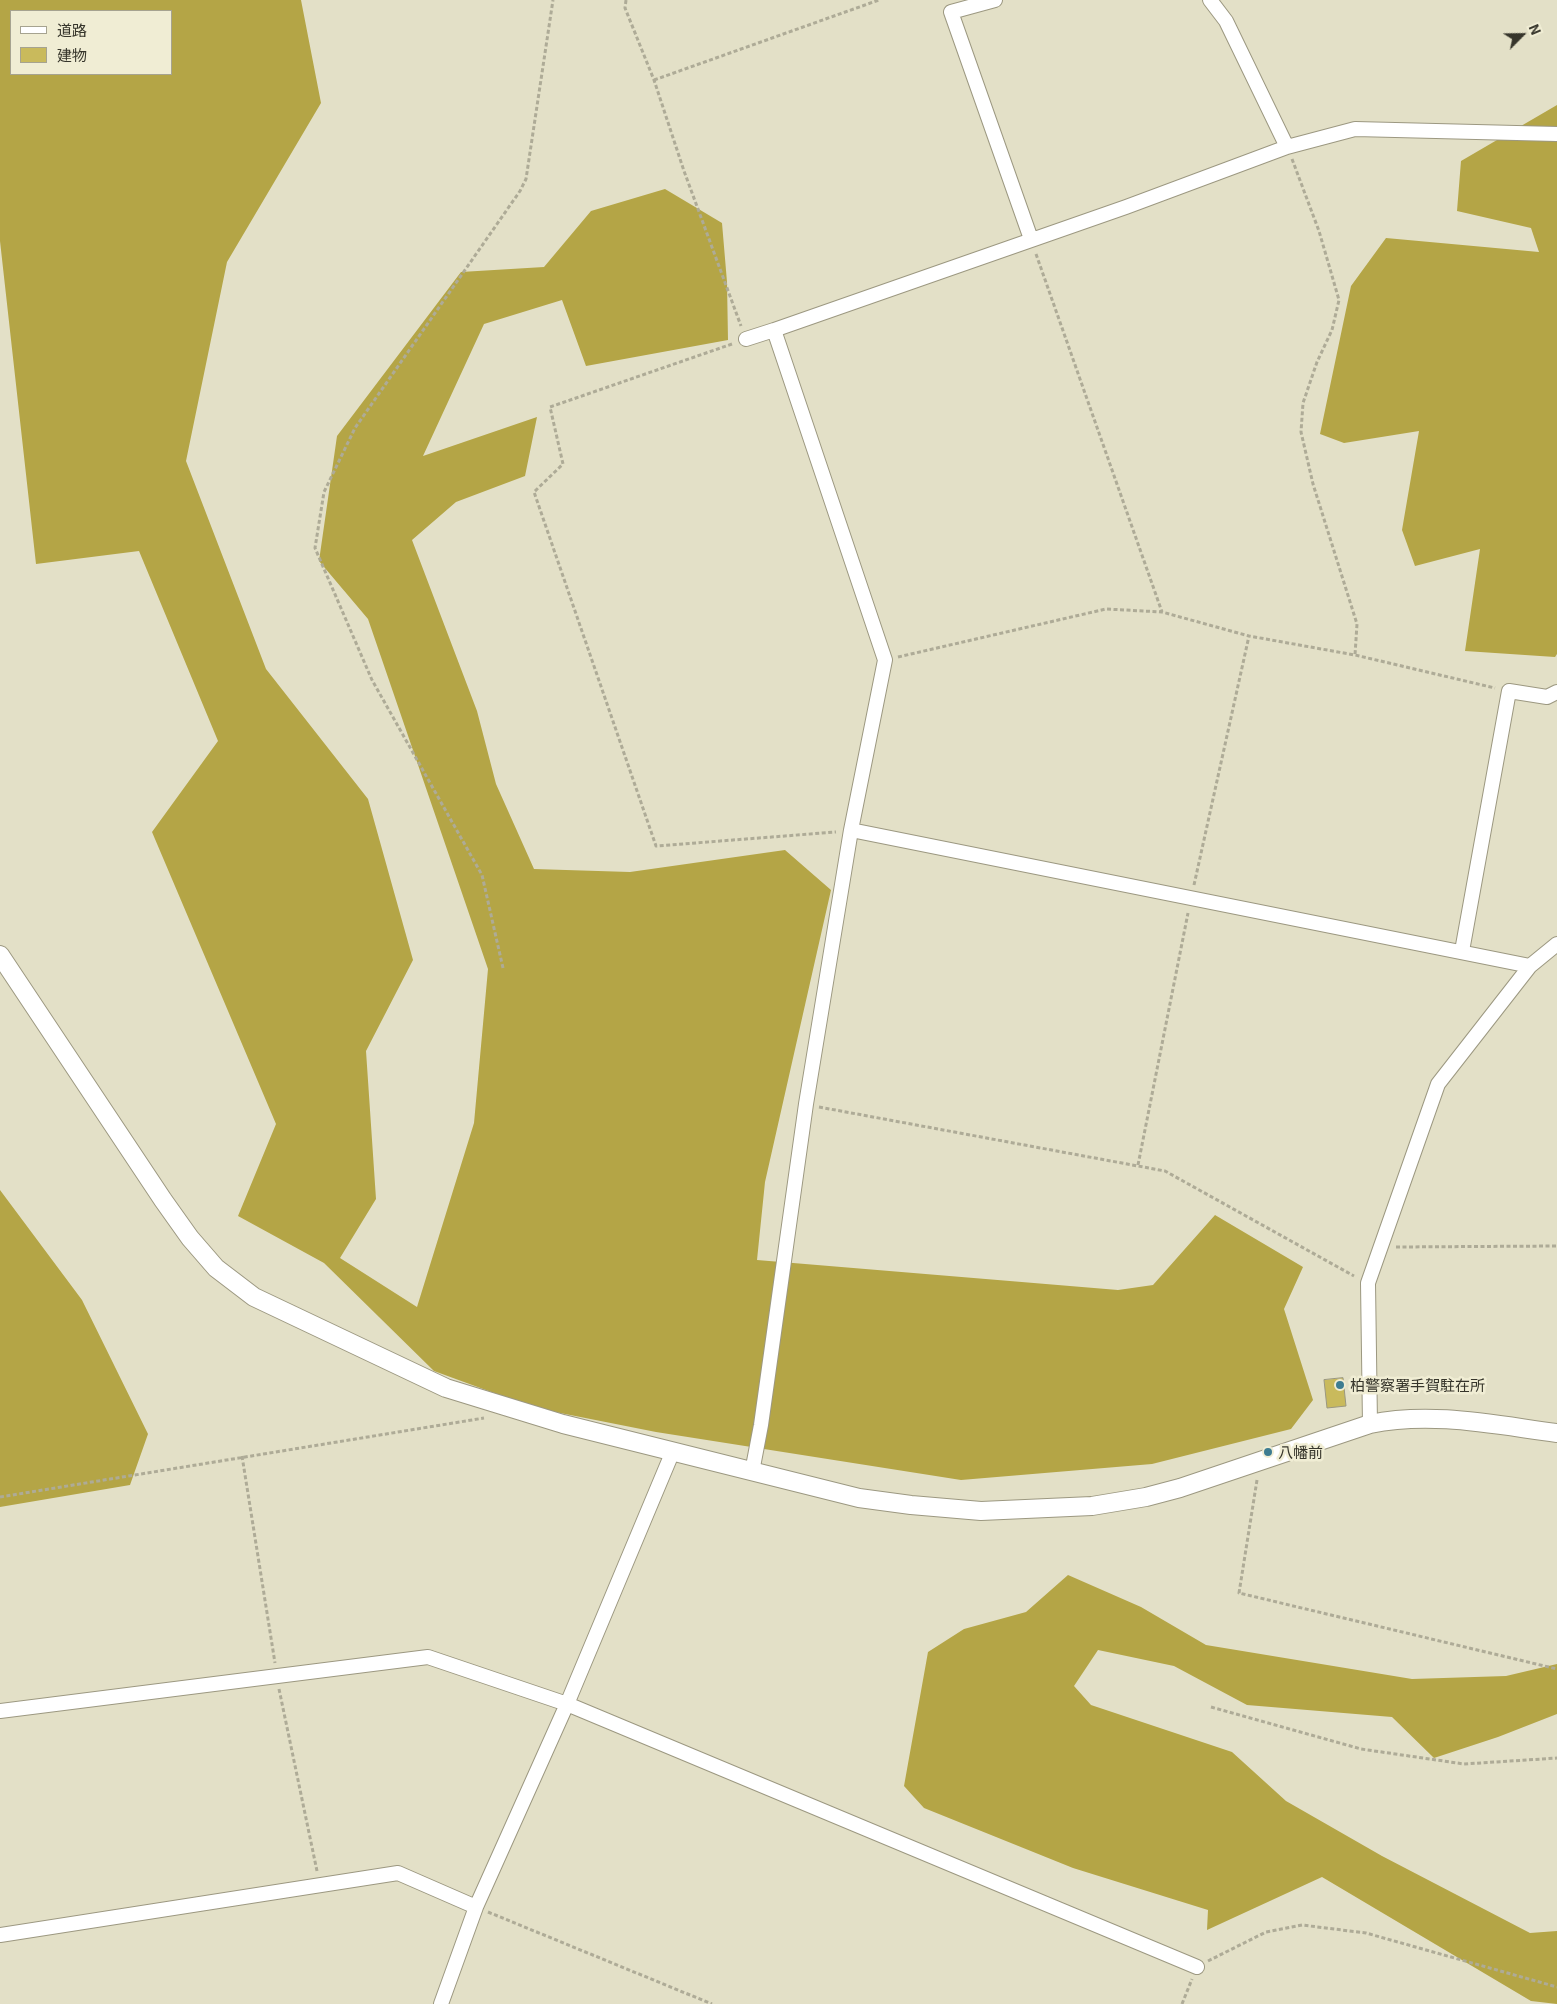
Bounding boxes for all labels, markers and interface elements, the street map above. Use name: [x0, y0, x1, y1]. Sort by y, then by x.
legend: [10, 10, 172, 75]
north arrow: [1497, 10, 1547, 60]
text: 道路: [57, 19, 87, 40]
text: N: [1525, 20, 1547, 38]
text: 建物: [57, 44, 87, 65]
place label: 柏警察署手賀駐在所: [1350, 1376, 1485, 1394]
marker: 柏警察署手賀駐在所: [1334, 1379, 1346, 1391]
place label: 八幡前: [1278, 1443, 1323, 1461]
marker: 八幡前: [1262, 1446, 1274, 1458]

